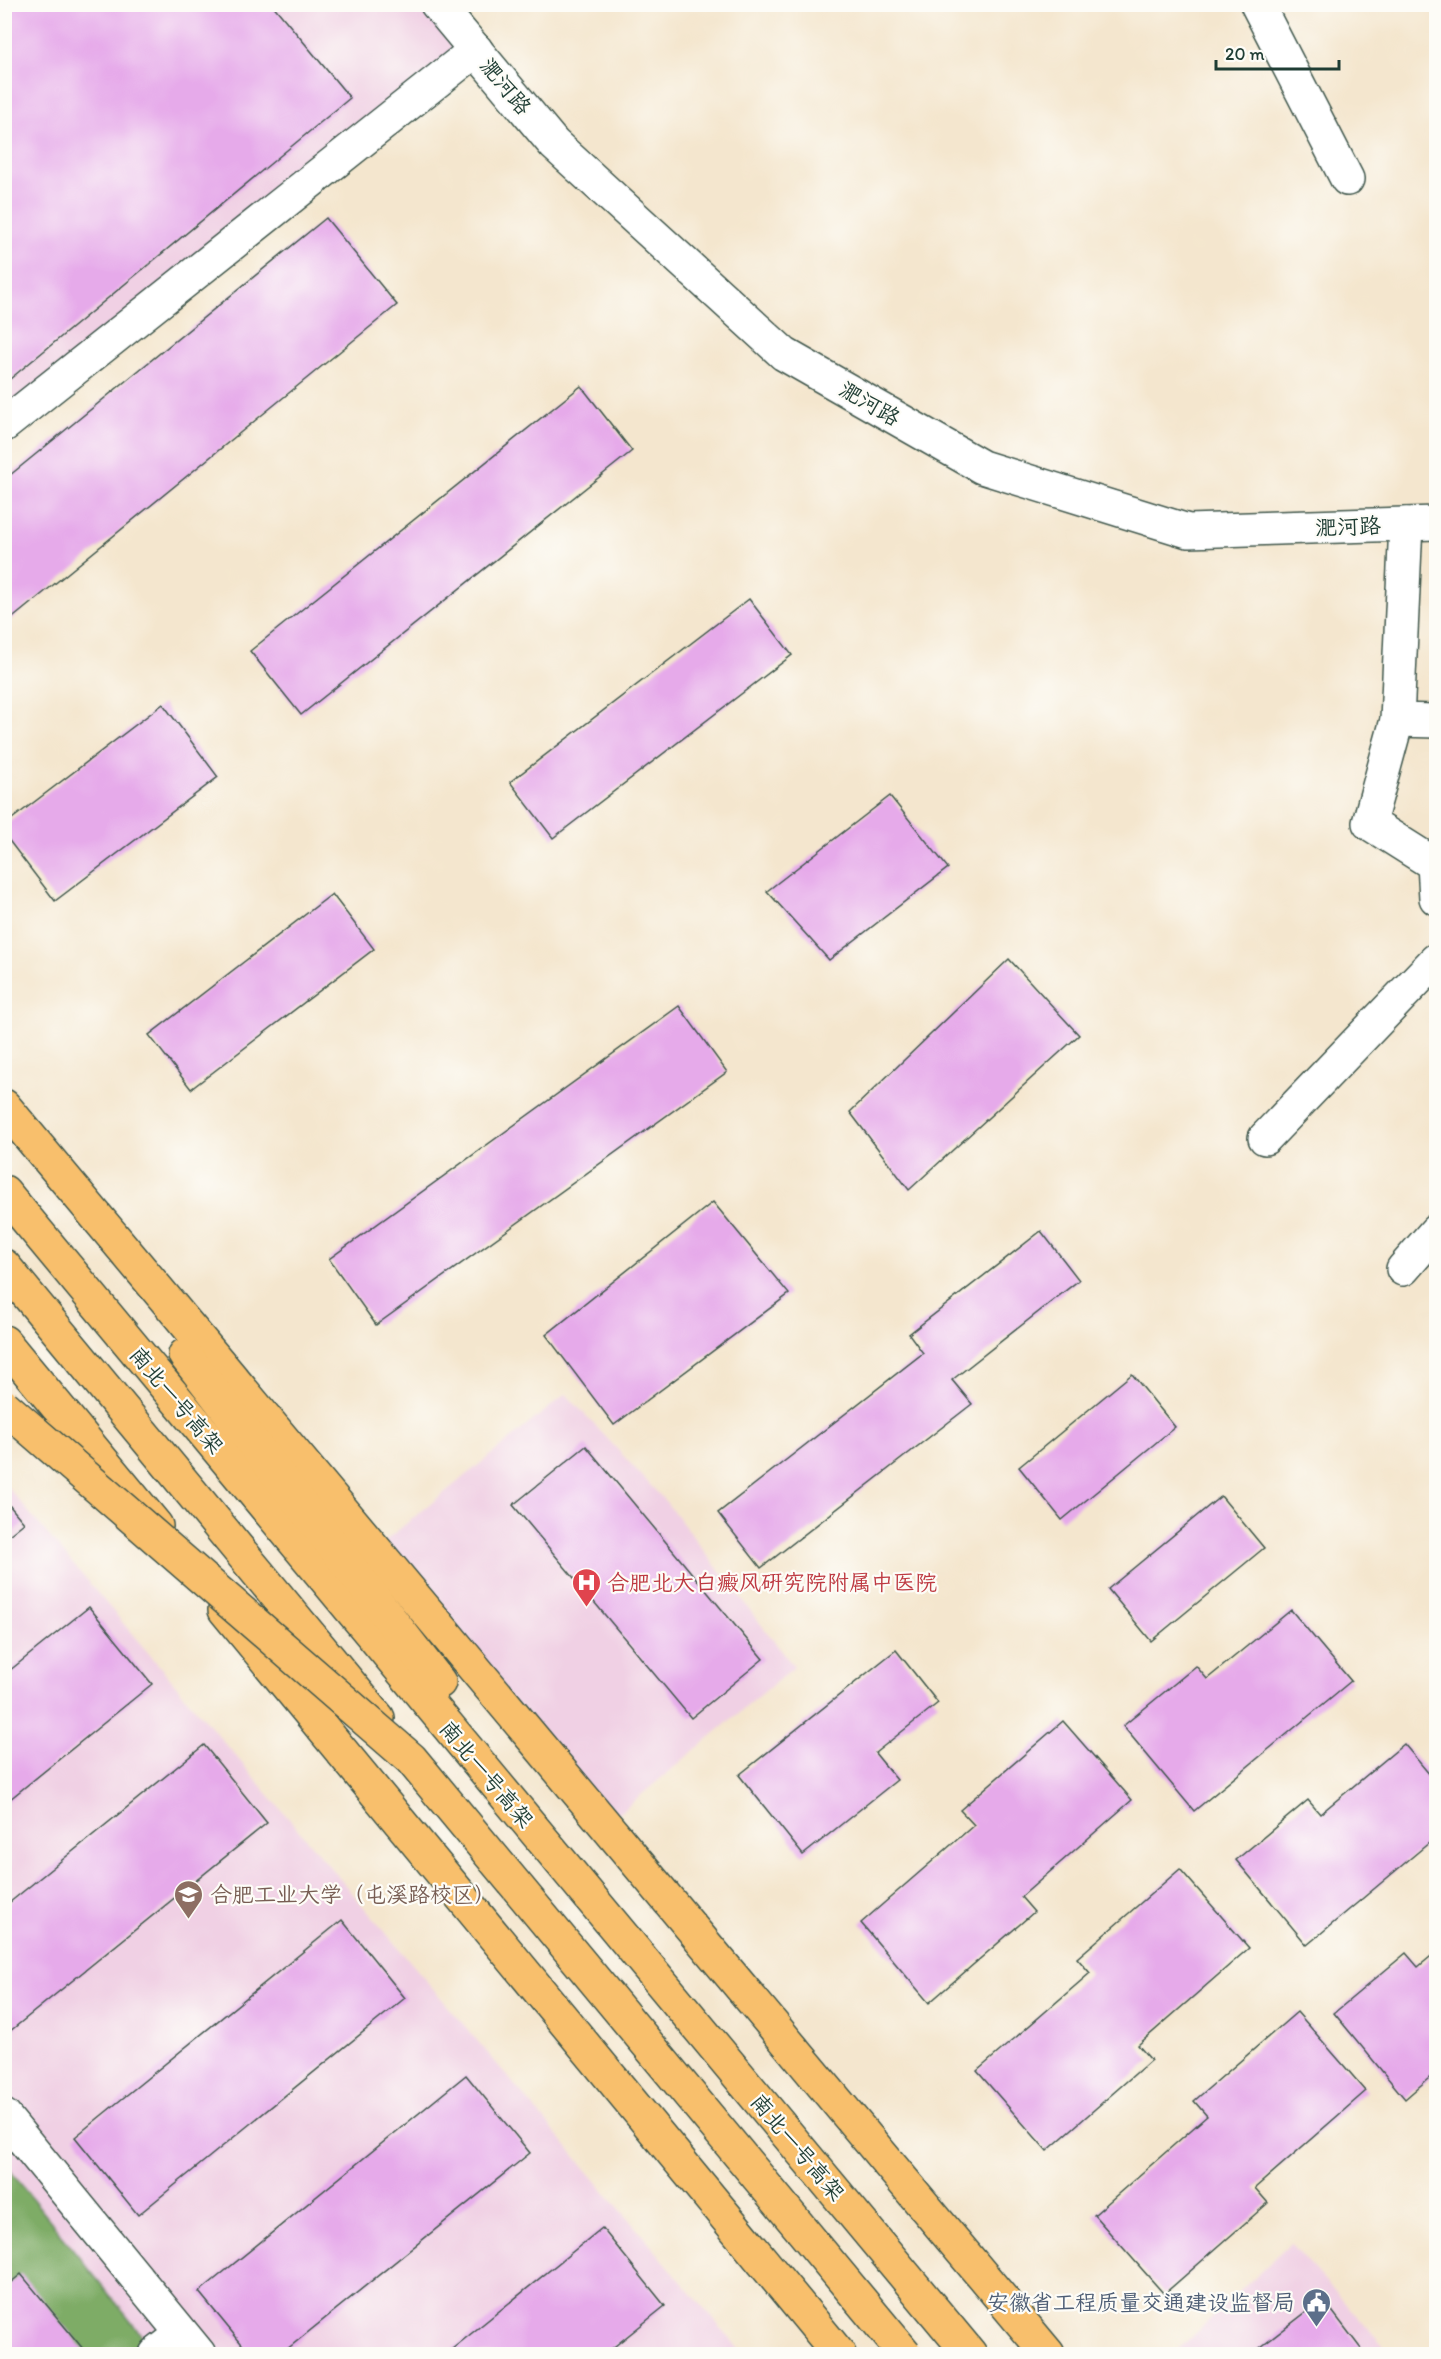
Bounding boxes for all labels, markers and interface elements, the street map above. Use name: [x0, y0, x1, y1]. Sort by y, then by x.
scale bar: [1216, 33, 1339, 71]
text: 20 m: [1225, 43, 1265, 65]
street label: 淝河路: [474, 52, 537, 120]
street label: 淝河路: [834, 375, 905, 432]
street label: 淝河路: [1315, 512, 1381, 541]
street label: 南北一号高架: [124, 1341, 229, 1460]
hospital icon: 合肥北大白癜风研究院附属中医院: [570, 1566, 602, 1608]
place label: 合肥北大白癜风研究院附属中医院: [607, 1569, 937, 1596]
street label: 南北一号高架: [434, 1715, 539, 1834]
school or university icon: 合肥工业大学（屯溪路校区）: [173, 1878, 205, 1920]
place label: 合肥工业大学（屯溪路校区）: [210, 1881, 496, 1908]
street label: 南北一号高架: [745, 2088, 850, 2207]
public building icon: 安徽省工程质量交通建设监督局: [1300, 2286, 1332, 2328]
place label: 安徽省工程质量交通建设监督局: [987, 2289, 1295, 2316]

